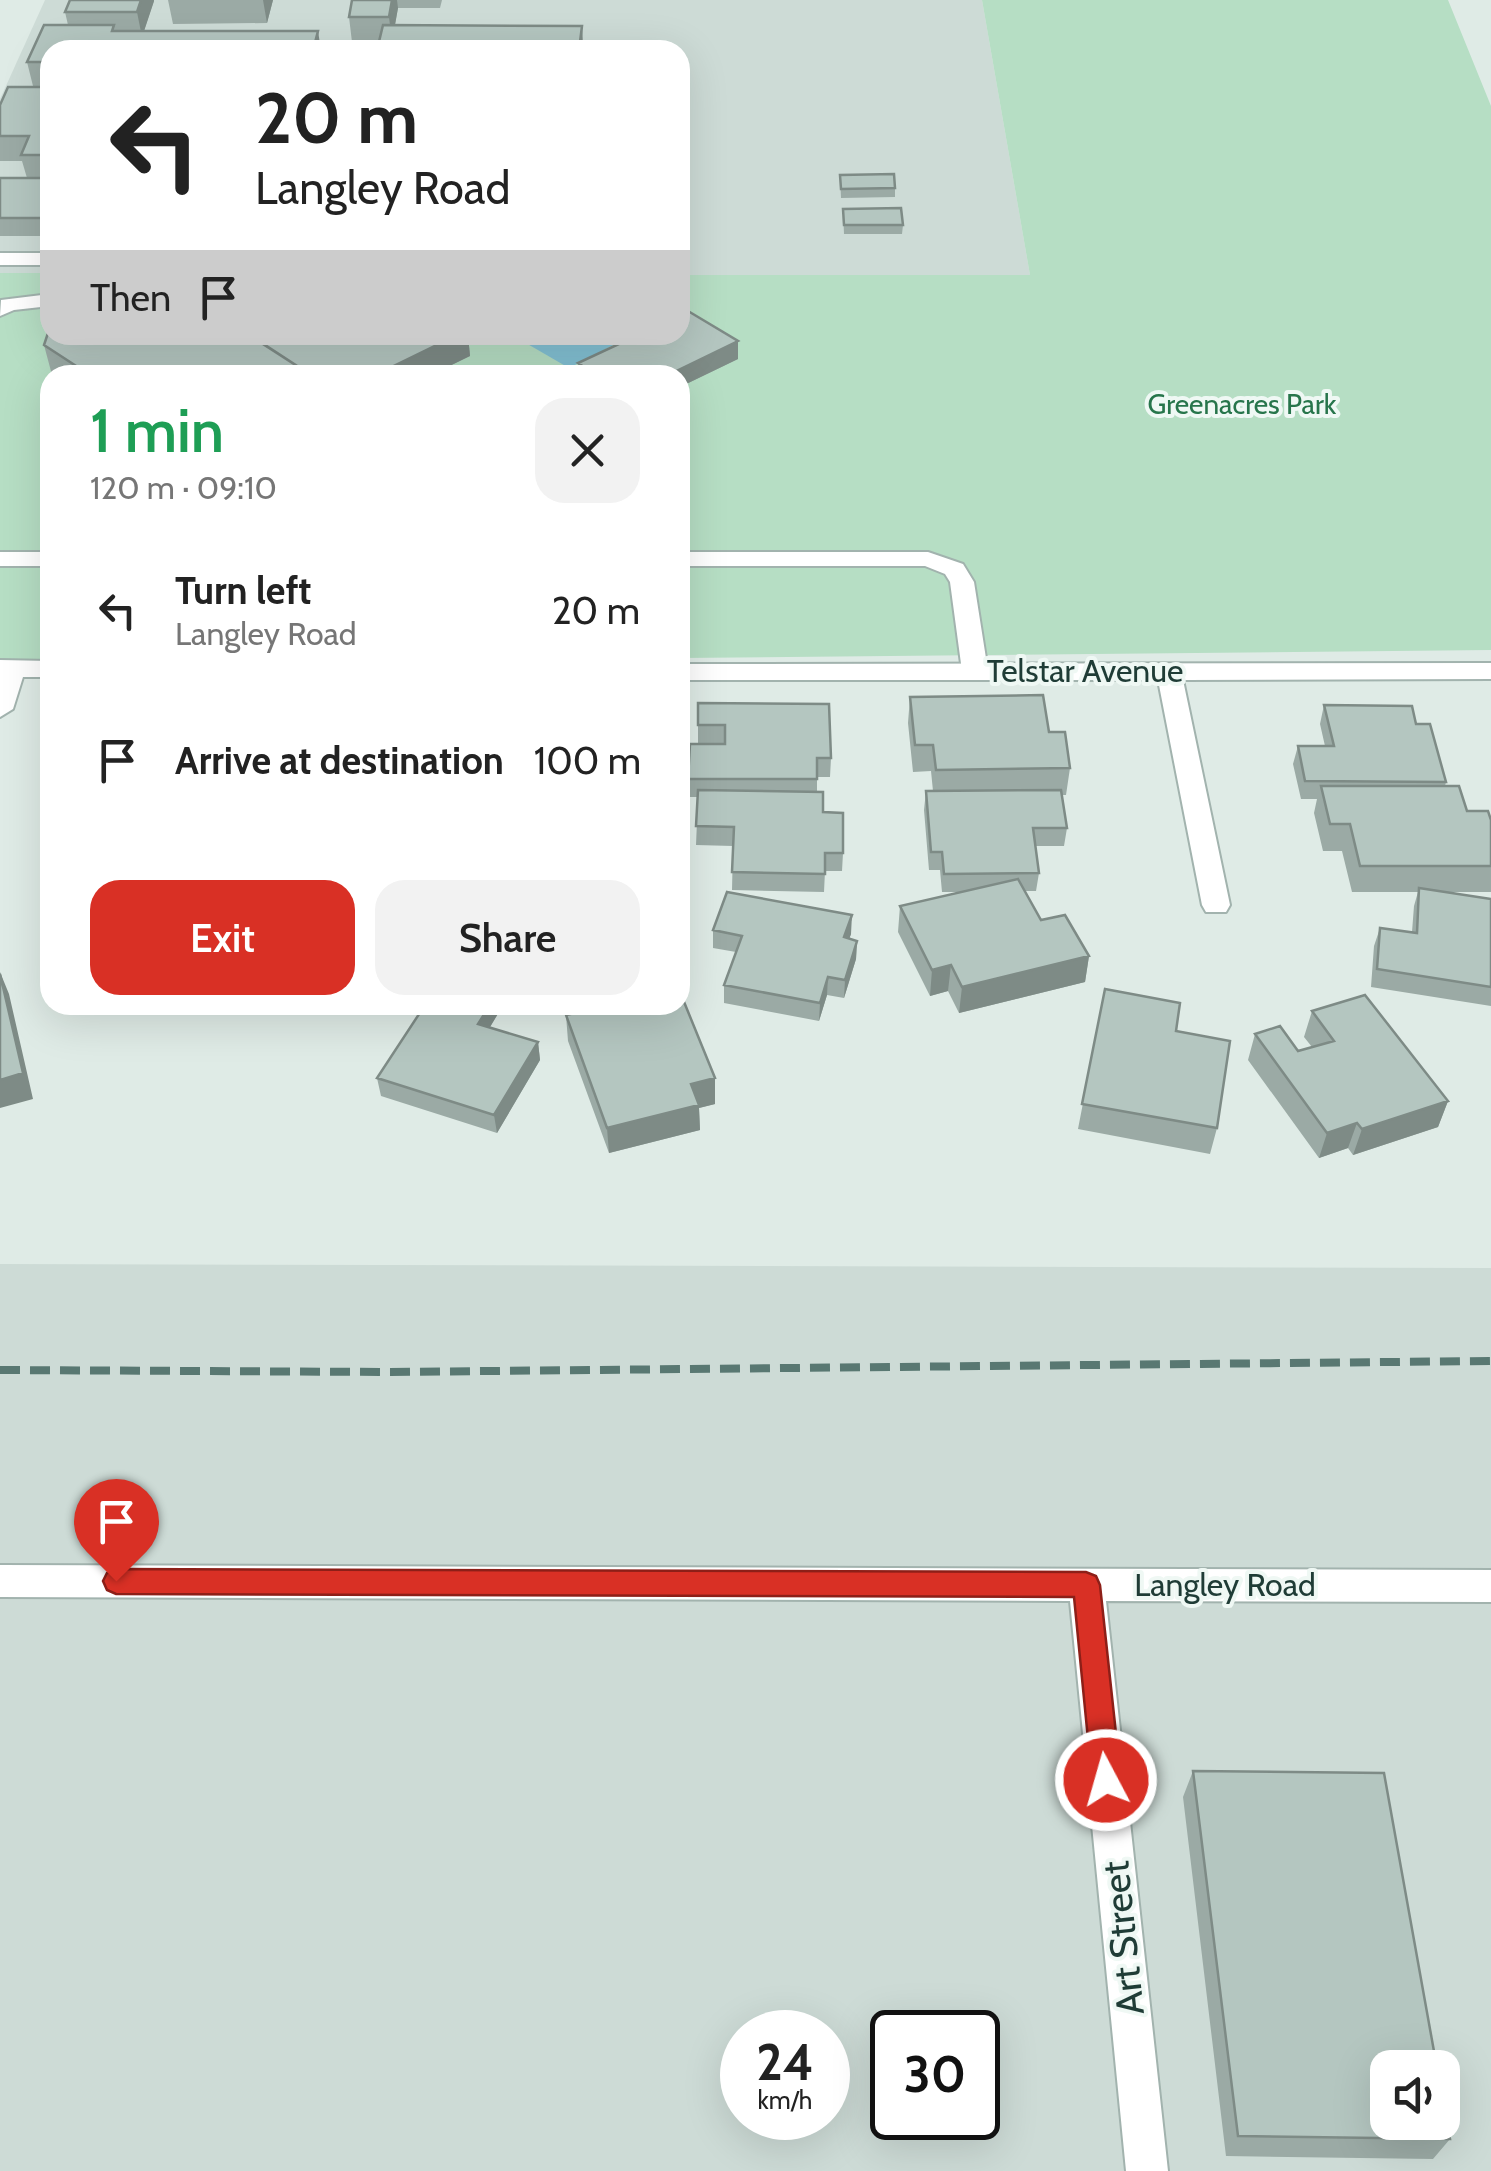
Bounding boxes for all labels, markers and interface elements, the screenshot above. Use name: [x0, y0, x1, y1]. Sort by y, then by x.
text: 20 m: [255, 75, 418, 161]
icon: left: [90, 80, 220, 210]
text: Langley Road: [255, 161, 510, 215]
icon: arrive: [191, 270, 246, 325]
text: Then: [90, 274, 171, 321]
park label: Greenacres Park: [1148, 387, 1337, 421]
text: 1 min: [90, 394, 224, 467]
button: close: [535, 398, 640, 503]
text: 120 m · 09:10: [90, 468, 277, 507]
text: Turn left: [175, 567, 311, 614]
icon: left: [90, 583, 145, 638]
text: 20 m: [552, 587, 640, 634]
text: Langley Road: [175, 614, 357, 653]
street label: Telstar Avenue: [987, 651, 1183, 690]
icon: arrive: [90, 733, 145, 788]
text: Arrive at destination: [175, 737, 504, 784]
text: 100 m: [534, 737, 641, 784]
button: Exit: [90, 880, 355, 995]
button: Share: [375, 880, 640, 995]
pin: [74, 1479, 159, 1582]
icon: arrive: [89, 1494, 144, 1549]
street label: Langley Road: [1134, 1565, 1316, 1604]
position arrow: [1054, 1728, 1158, 1832]
street label: Art Street: [1091, 1859, 1154, 2017]
speed limit sign: 30: [870, 2010, 1000, 2140]
text: 24: [756, 2032, 814, 2093]
map controls: [1370, 2050, 1460, 2140]
button: sound: [1370, 2050, 1460, 2140]
text: km/h: [758, 2085, 812, 2115]

